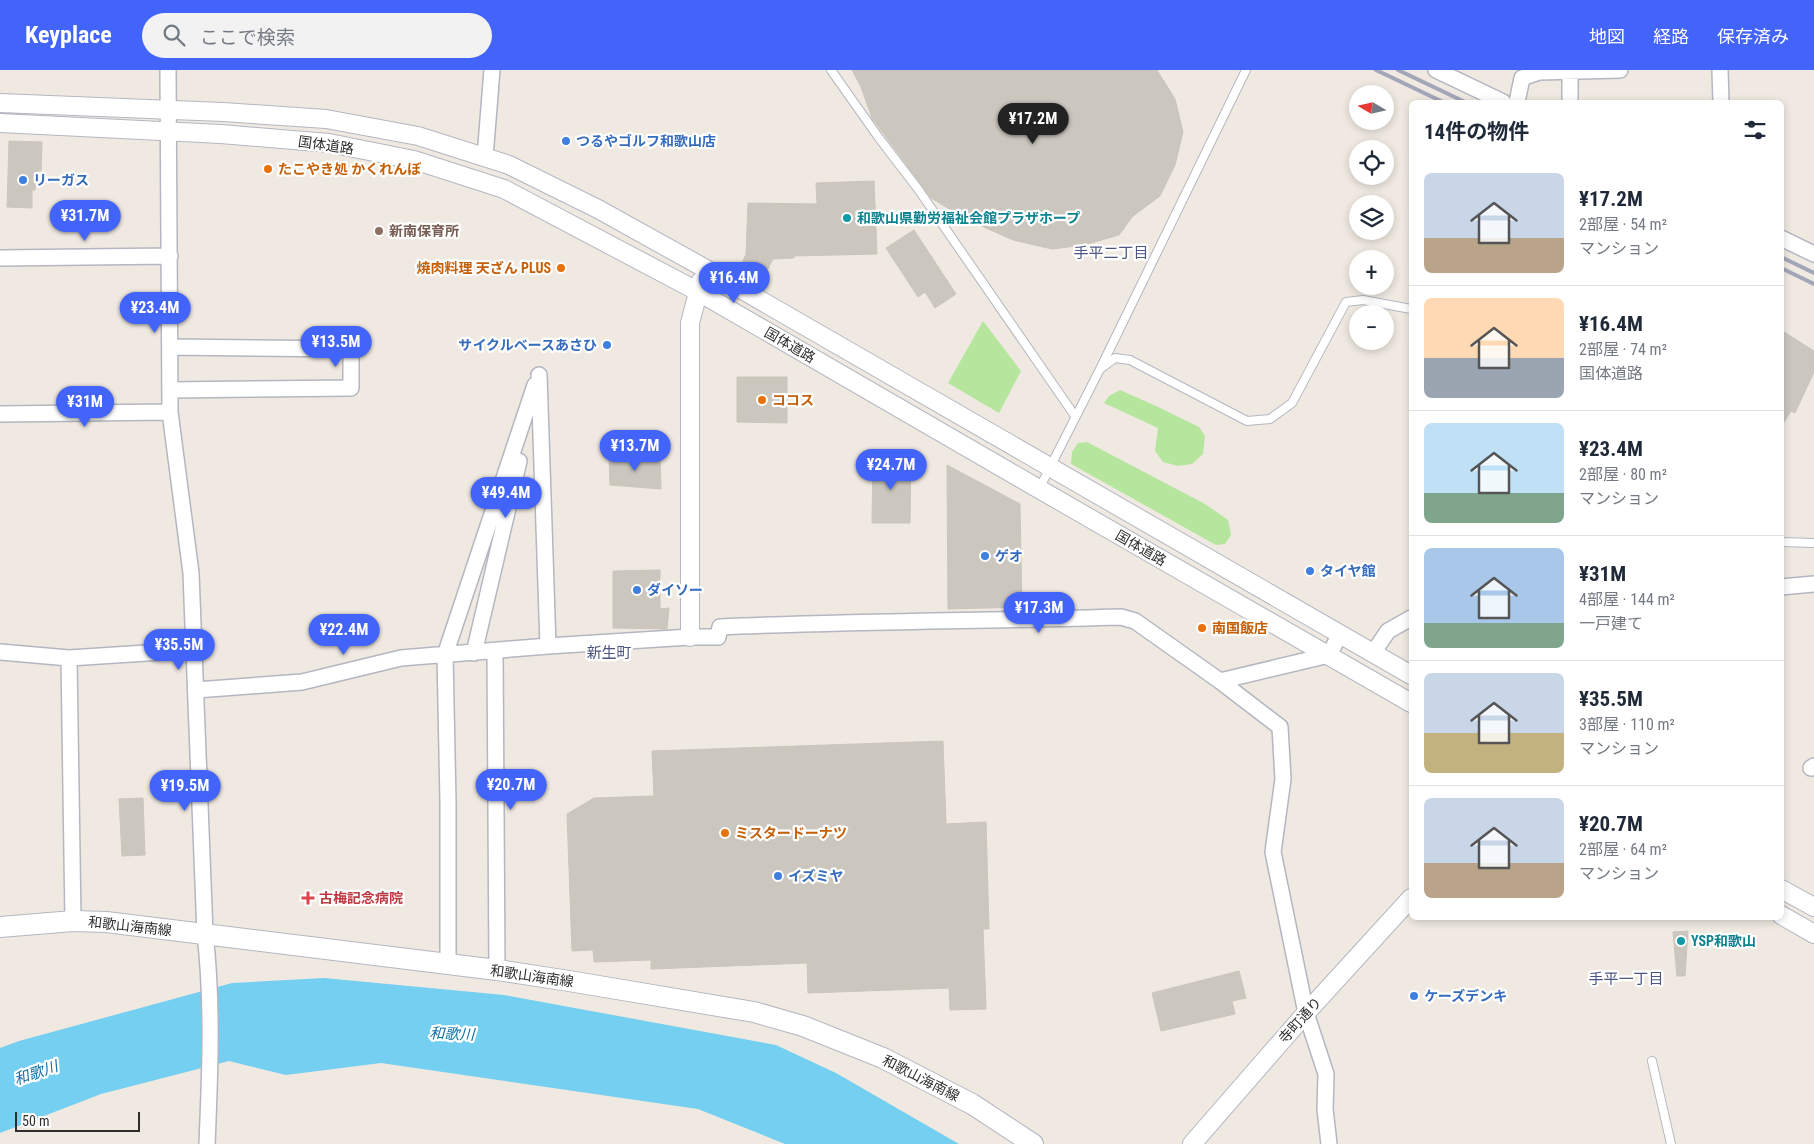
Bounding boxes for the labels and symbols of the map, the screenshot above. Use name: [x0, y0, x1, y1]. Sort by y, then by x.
north arrow: [1349, 85, 1394, 130]
pin: ¥17.2M: [992, 102, 1074, 145]
street label: 国体道路: [297, 133, 355, 157]
place label: つるやゴルフ和歌山店: [576, 133, 716, 149]
marker: つるやゴルフ和歌山店: [560, 135, 572, 147]
place label: たこやき処 かくれんぼ: [278, 161, 421, 177]
marker: たこやき処 かくれんぼ: [262, 163, 274, 175]
place label: リーガス: [33, 172, 89, 188]
marker: リーガス: [17, 174, 29, 186]
pin: ¥31.7M: [44, 200, 126, 242]
place label: 和歌山県勤労福祉会館プラザホープ: [857, 210, 1080, 226]
marker: 和歌山県勤労福祉会館プラザホープ: [841, 212, 853, 224]
place label: 新南保育所: [389, 223, 459, 239]
marker: 新南保育所: [373, 225, 385, 237]
district label: 手平二丁目: [1073, 244, 1149, 262]
place label: 焼肉料理 天ざん PLUS: [417, 260, 551, 276]
marker: 焼肉料理 天ざん PLUS: [555, 262, 567, 274]
pin: ¥16.4M: [693, 262, 775, 304]
pin: ¥23.4M: [114, 292, 196, 334]
street label: 国体道路: [762, 324, 818, 366]
pin: ¥13.5M: [295, 326, 377, 368]
place label: サイクルベースあさひ: [458, 337, 597, 353]
marker: サイクルベースあさひ: [601, 339, 613, 351]
pin: ¥31M: [55, 386, 115, 428]
place label: ココス: [772, 392, 814, 408]
marker: ココス: [756, 394, 768, 406]
pin: ¥13.7M: [594, 430, 676, 472]
pin: ¥24.7M: [850, 448, 932, 491]
pin: ¥49.4M: [465, 476, 547, 519]
street label: 国体道路: [1113, 527, 1169, 569]
place label: ゲオ: [995, 548, 1023, 564]
marker: ゲオ: [979, 550, 991, 562]
place label: タイヤ館: [1320, 563, 1376, 579]
marker: タイヤ館: [1304, 565, 1316, 577]
place label: ダイソー: [647, 582, 703, 598]
marker: ダイソー: [631, 584, 643, 596]
pin: ¥17.3M: [998, 592, 1080, 634]
pin: ¥22.4M: [303, 614, 385, 656]
place label: 南国飯店: [1212, 620, 1268, 636]
marker: 南国飯店: [1196, 622, 1208, 634]
pin: ¥35.5M: [138, 628, 220, 671]
district label: 新生町: [586, 644, 632, 662]
pin: ¥20.7M: [470, 768, 552, 811]
pin: ¥19.5M: [144, 770, 226, 812]
place label: ミスタードーナツ: [735, 825, 847, 841]
marker: ミスタードーナツ: [719, 827, 731, 839]
place label: イズミヤ: [788, 868, 844, 884]
marker: イズミヤ: [772, 870, 784, 882]
place label: 古梅記念病院: [319, 890, 403, 906]
marker: 古梅記念病院: [301, 891, 315, 905]
street label: 和歌山海南線: [87, 914, 173, 938]
place label: YSP和歌山: [1691, 933, 1756, 949]
marker: YSP和歌山: [1675, 935, 1687, 947]
street label: 和歌山海南線: [489, 962, 575, 990]
district label: 手平一丁目: [1588, 970, 1664, 988]
place label: ケーズデンキ: [1424, 988, 1507, 1004]
marker: ケーズデンキ: [1408, 990, 1420, 1002]
street label: 寺町通り: [1275, 994, 1325, 1046]
water label: 和歌川: [429, 1024, 477, 1044]
street label: 和歌山海南線: [880, 1052, 962, 1104]
water label: 和歌川: [12, 1057, 62, 1089]
scale bar: [15, 1109, 140, 1132]

